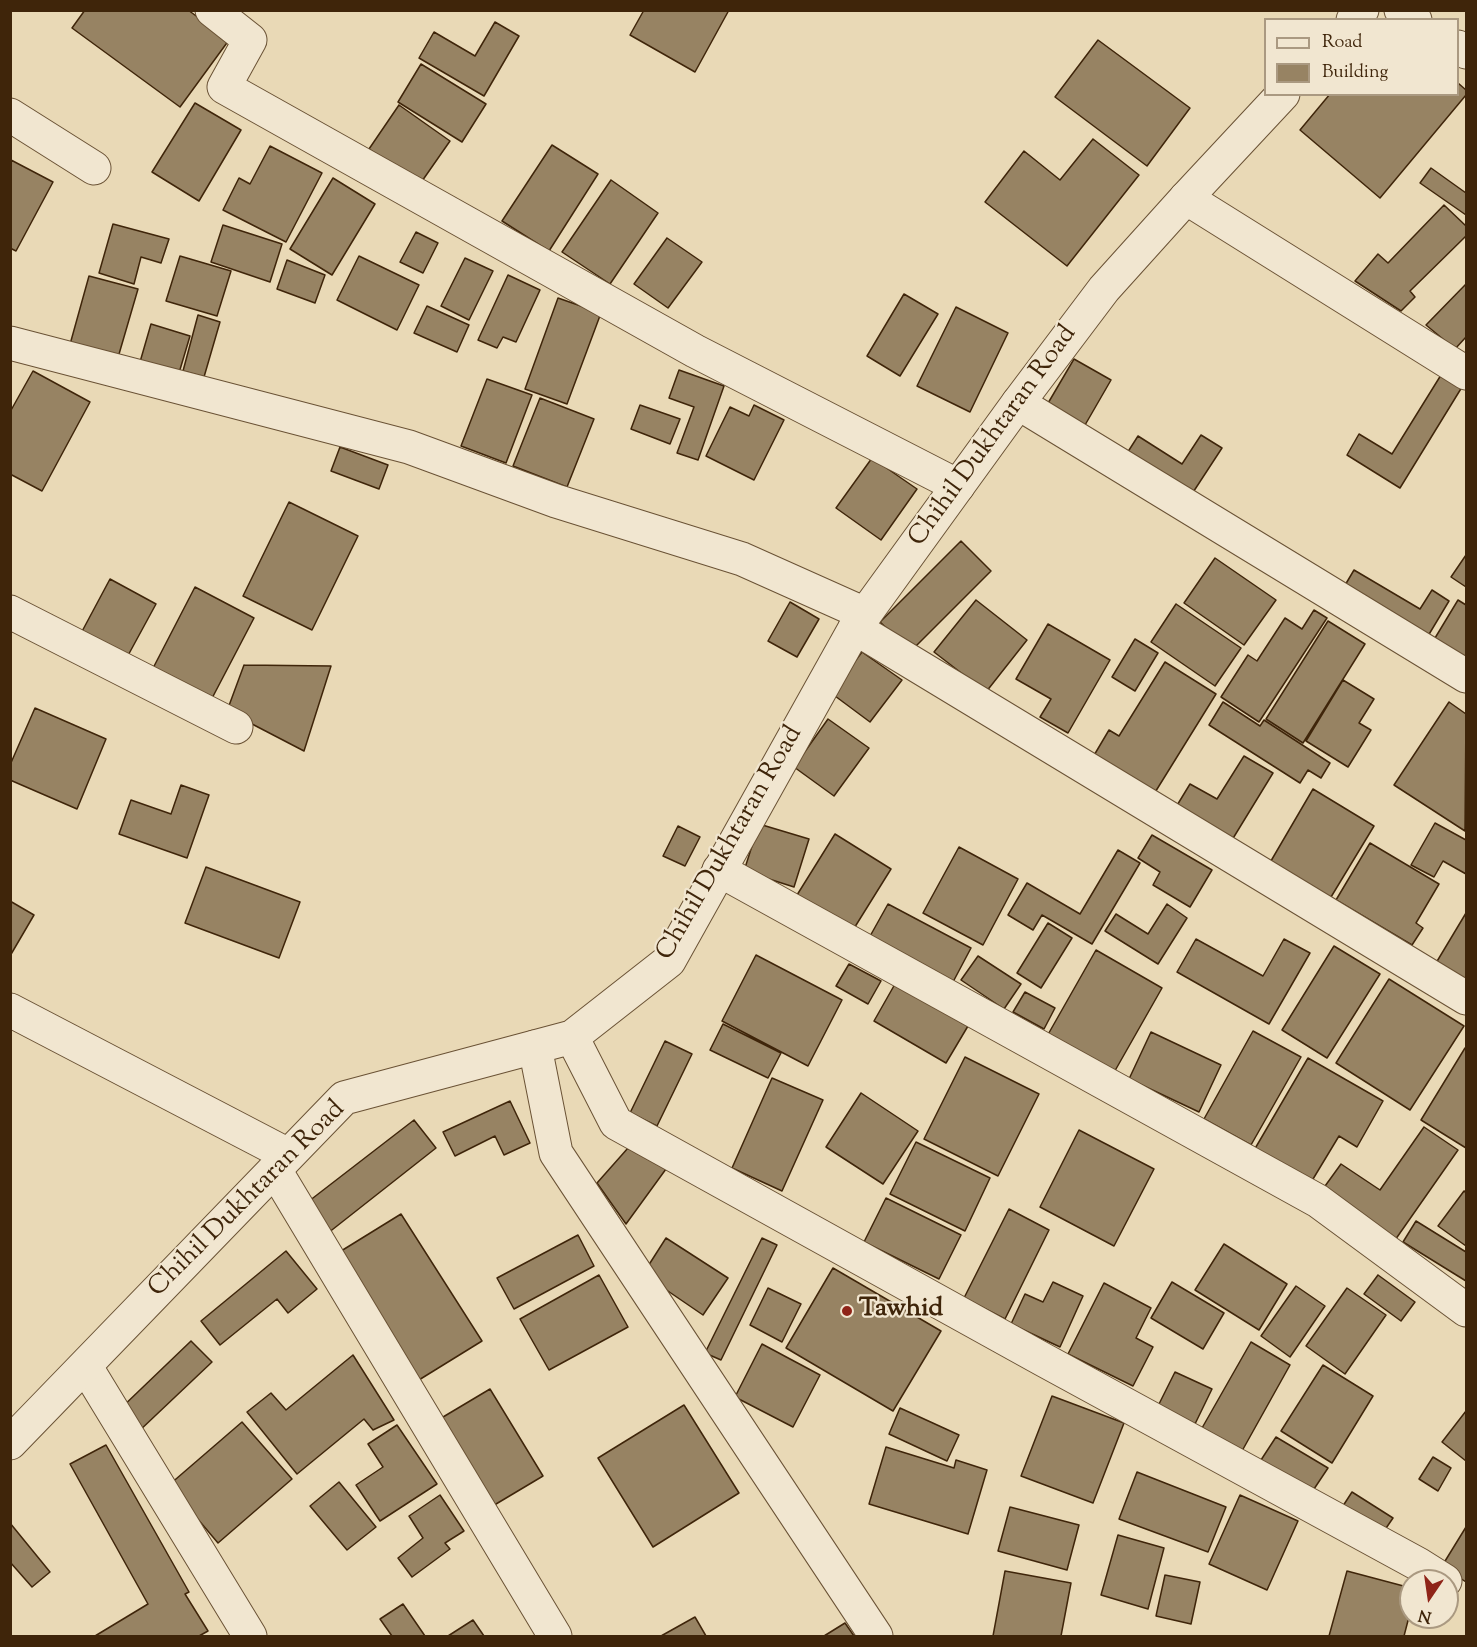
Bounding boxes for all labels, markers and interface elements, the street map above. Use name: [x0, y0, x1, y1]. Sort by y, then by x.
legend: [1264, 18, 1459, 96]
text: Road: [1322, 30, 1362, 56]
text: Building: [1322, 60, 1388, 86]
street label: Chihil Dukhtaran Road: [903, 320, 1085, 554]
street label: Chihil Dukhtaran Road: [651, 721, 811, 967]
street label: Chihil Dukhtaran Road: [143, 1095, 353, 1305]
place label: Tawhid: [859, 1295, 943, 1327]
marker: Tawhid: [840, 1304, 854, 1318]
north arrow: [1399, 1569, 1459, 1629]
text: N: [1416, 1602, 1434, 1628]

